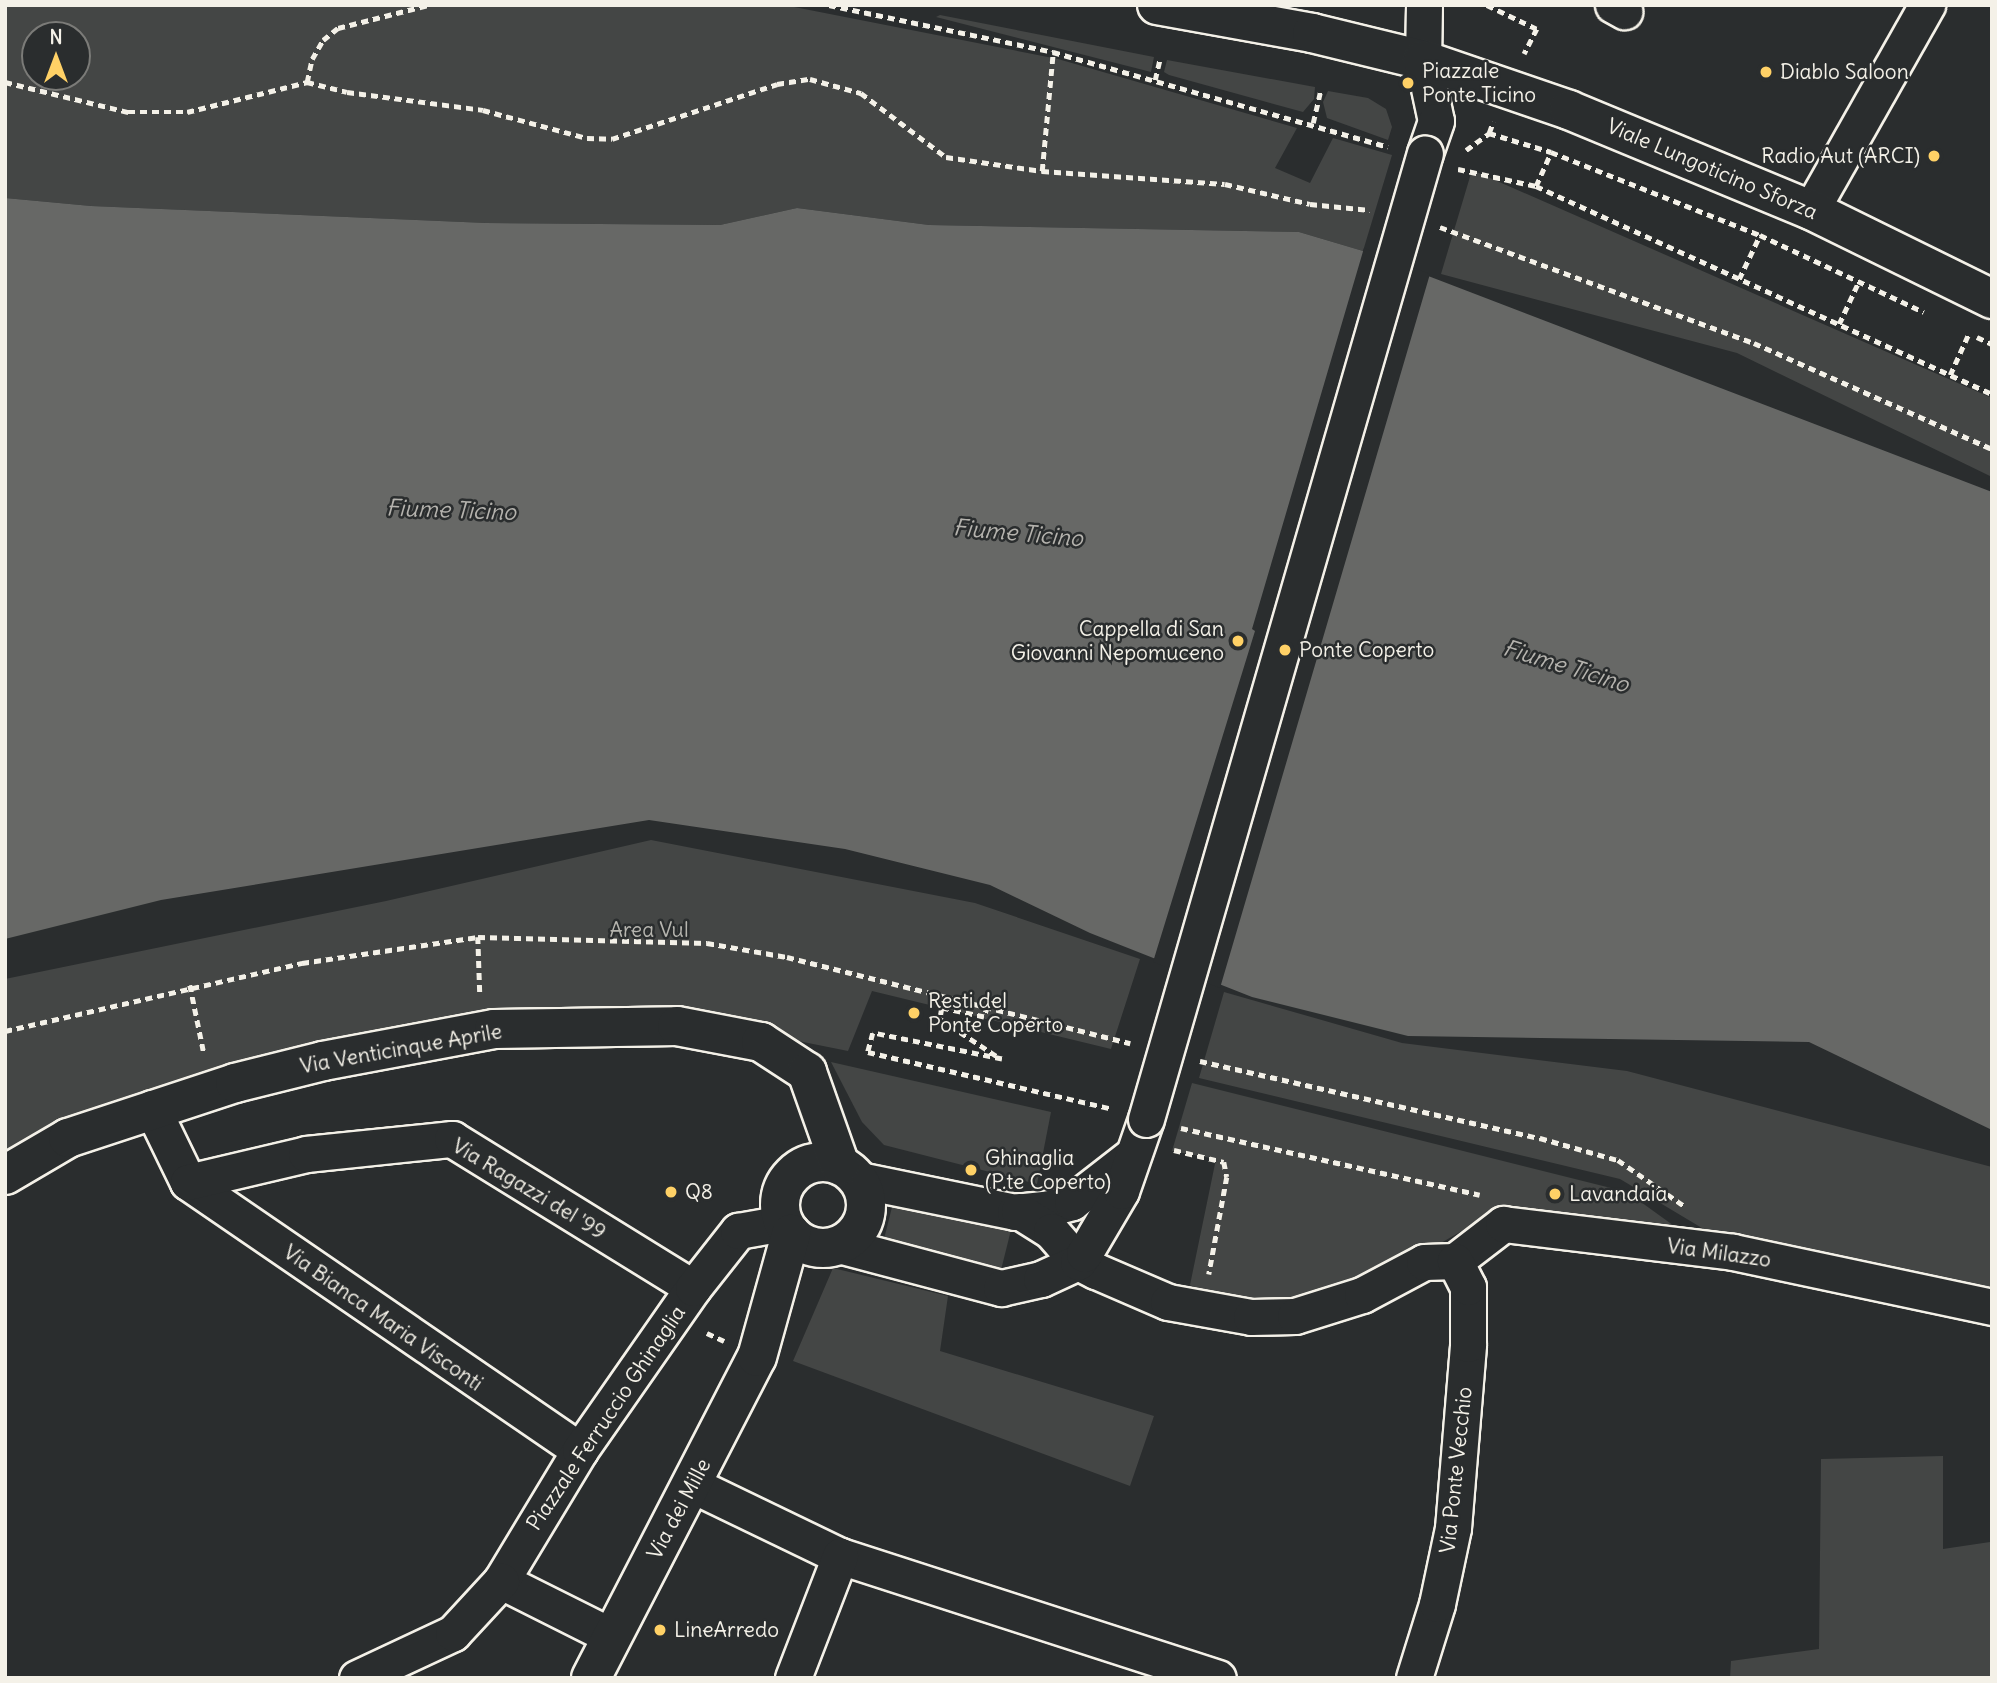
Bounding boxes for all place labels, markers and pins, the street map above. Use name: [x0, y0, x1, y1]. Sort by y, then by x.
place label: Piazzale Ponte Ticino: [1422, 58, 1536, 108]
place label: Diablo Saloon: [1780, 59, 1909, 85]
marker: Diablo Saloon: [1758, 64, 1774, 80]
marker: Piazzale Ponte Ticino: [1400, 75, 1416, 91]
place label: Radio Aut (ARCI): [1761, 143, 1920, 169]
marker: Radio Aut (ARCI): [1926, 148, 1942, 164]
place label: Cappella di San Giovanni Nepomuceno: [1011, 616, 1224, 666]
marker: Cappella di San Giovanni Nepomuceno: [1230, 633, 1246, 649]
place label: Ponte Coperto: [1299, 637, 1434, 663]
marker: Ponte Coperto: [1277, 642, 1293, 658]
place label: Resti del Ponte Coperto: [928, 988, 1063, 1038]
marker: Resti del Ponte Coperto: [906, 1005, 922, 1021]
place label: Ghinaglia (P.te Coperto): [985, 1145, 1111, 1195]
marker: Ghinaglia (P.te Coperto): [963, 1162, 979, 1178]
place label: Q8: [685, 1179, 713, 1205]
place label: Lavandaia: [1569, 1181, 1668, 1207]
marker: Q8: [663, 1184, 679, 1200]
marker: Lavandaia: [1547, 1186, 1563, 1202]
place label: LineArredo: [674, 1617, 779, 1643]
marker: LineArredo: [652, 1622, 668, 1638]

